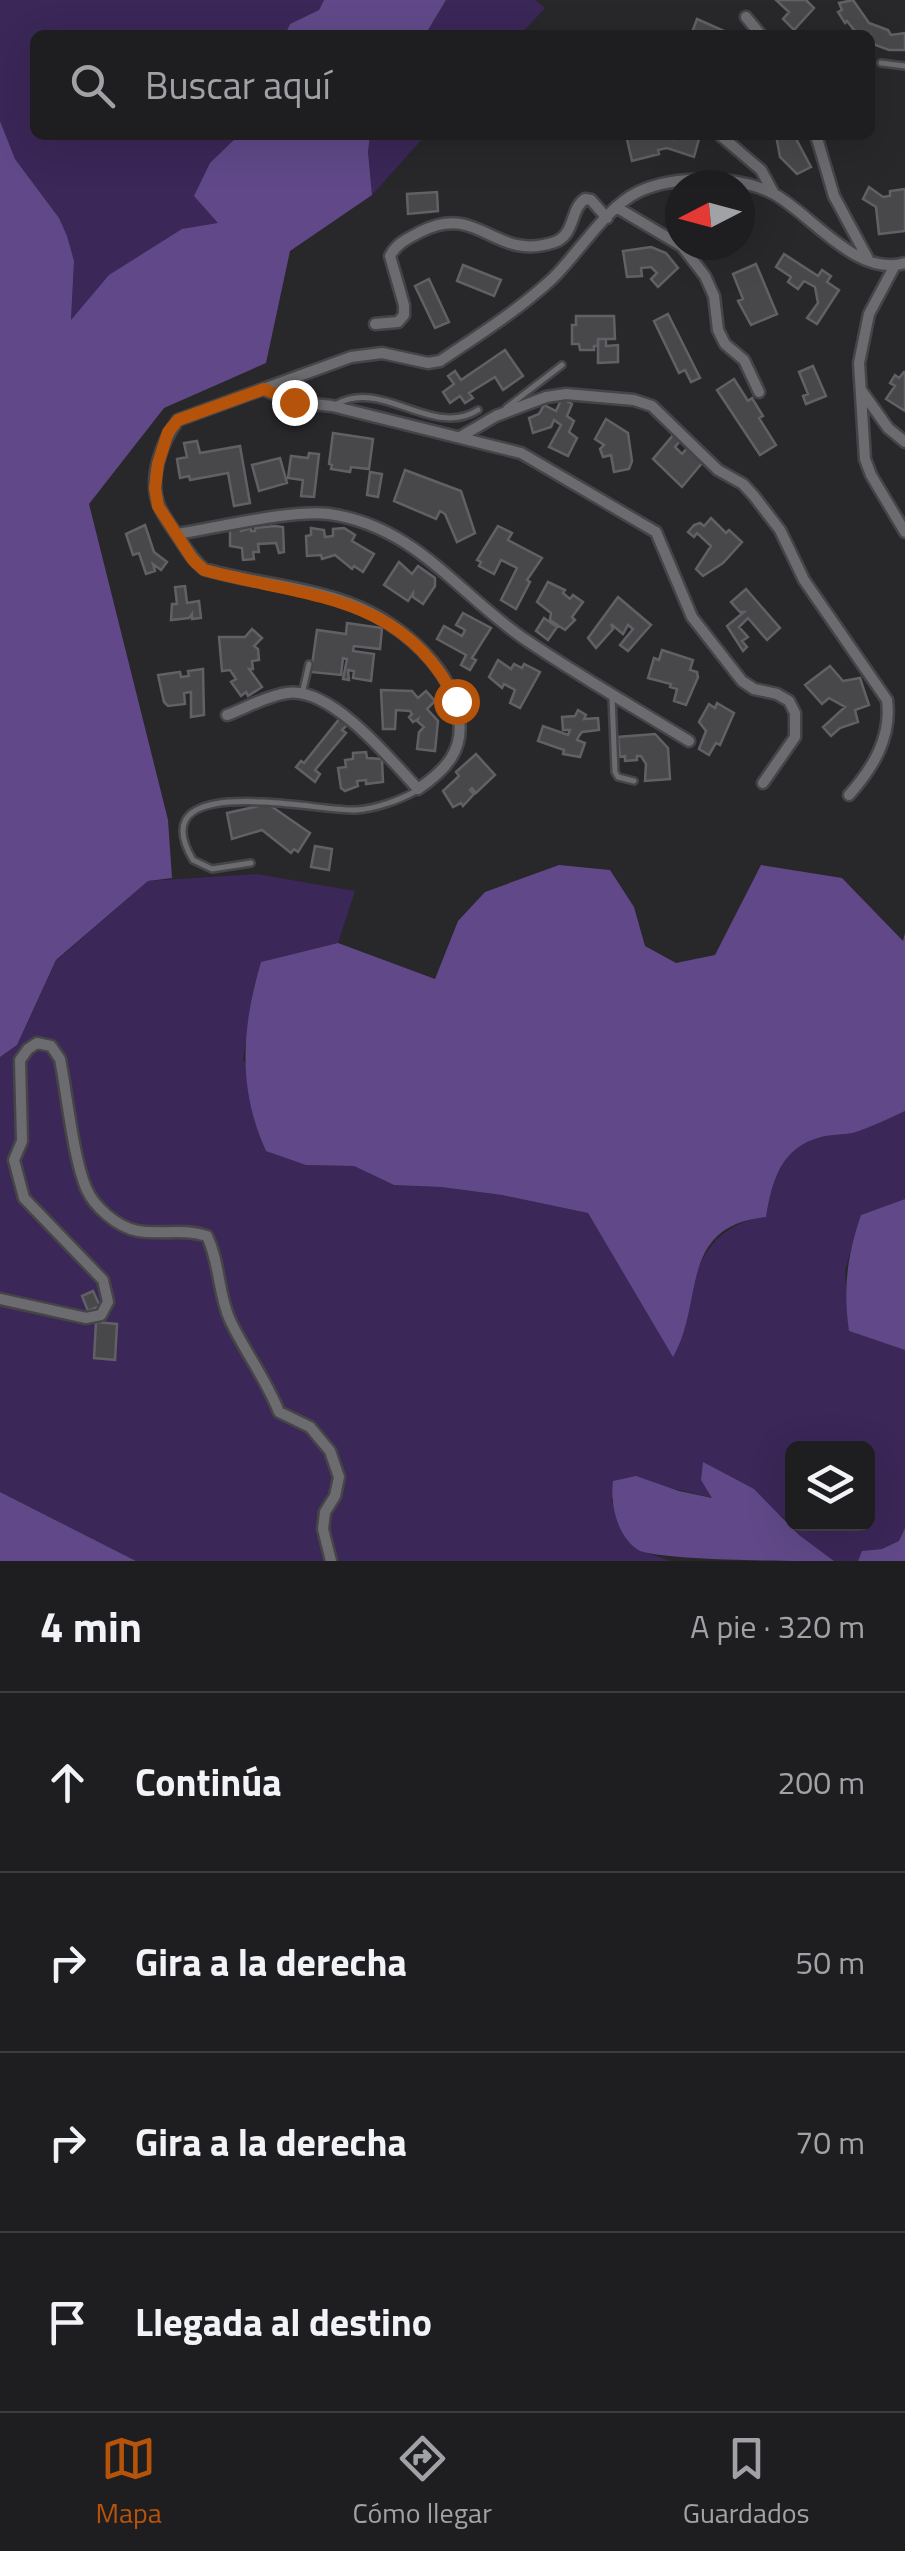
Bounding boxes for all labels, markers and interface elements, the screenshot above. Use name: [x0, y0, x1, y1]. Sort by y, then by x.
search box: [30, 30, 875, 140]
text: Buscar aquí: [145, 56, 331, 114]
icon: search: [65, 58, 120, 113]
north arrow: [665, 170, 755, 260]
route end: [272, 380, 318, 426]
route start: [434, 679, 480, 725]
map controls: [785, 1441, 875, 1531]
button: layers: [785, 1441, 875, 1531]
text: 4 min: [40, 1594, 142, 1658]
text: A pie · 320 m: [690, 1602, 865, 1650]
text: Continúa: [135, 1753, 282, 1811]
icon: ahead: [40, 1755, 95, 1810]
text: 200 m: [777, 1758, 865, 1806]
text: Gira a la derecha: [135, 1933, 407, 1991]
icon: right: [40, 1935, 95, 1990]
text: 50 m: [795, 1938, 865, 1986]
text: Gira a la derecha: [135, 2113, 407, 2171]
icon: right: [40, 2115, 95, 2170]
text: 70 m: [795, 2118, 865, 2166]
text: Llegada al destino: [135, 2293, 432, 2351]
icon: arrive: [40, 2295, 95, 2350]
tab: Mapa: [95, 2431, 162, 2534]
tab: Cómo llegar: [353, 2431, 492, 2534]
tab: Guardados: [683, 2431, 810, 2534]

